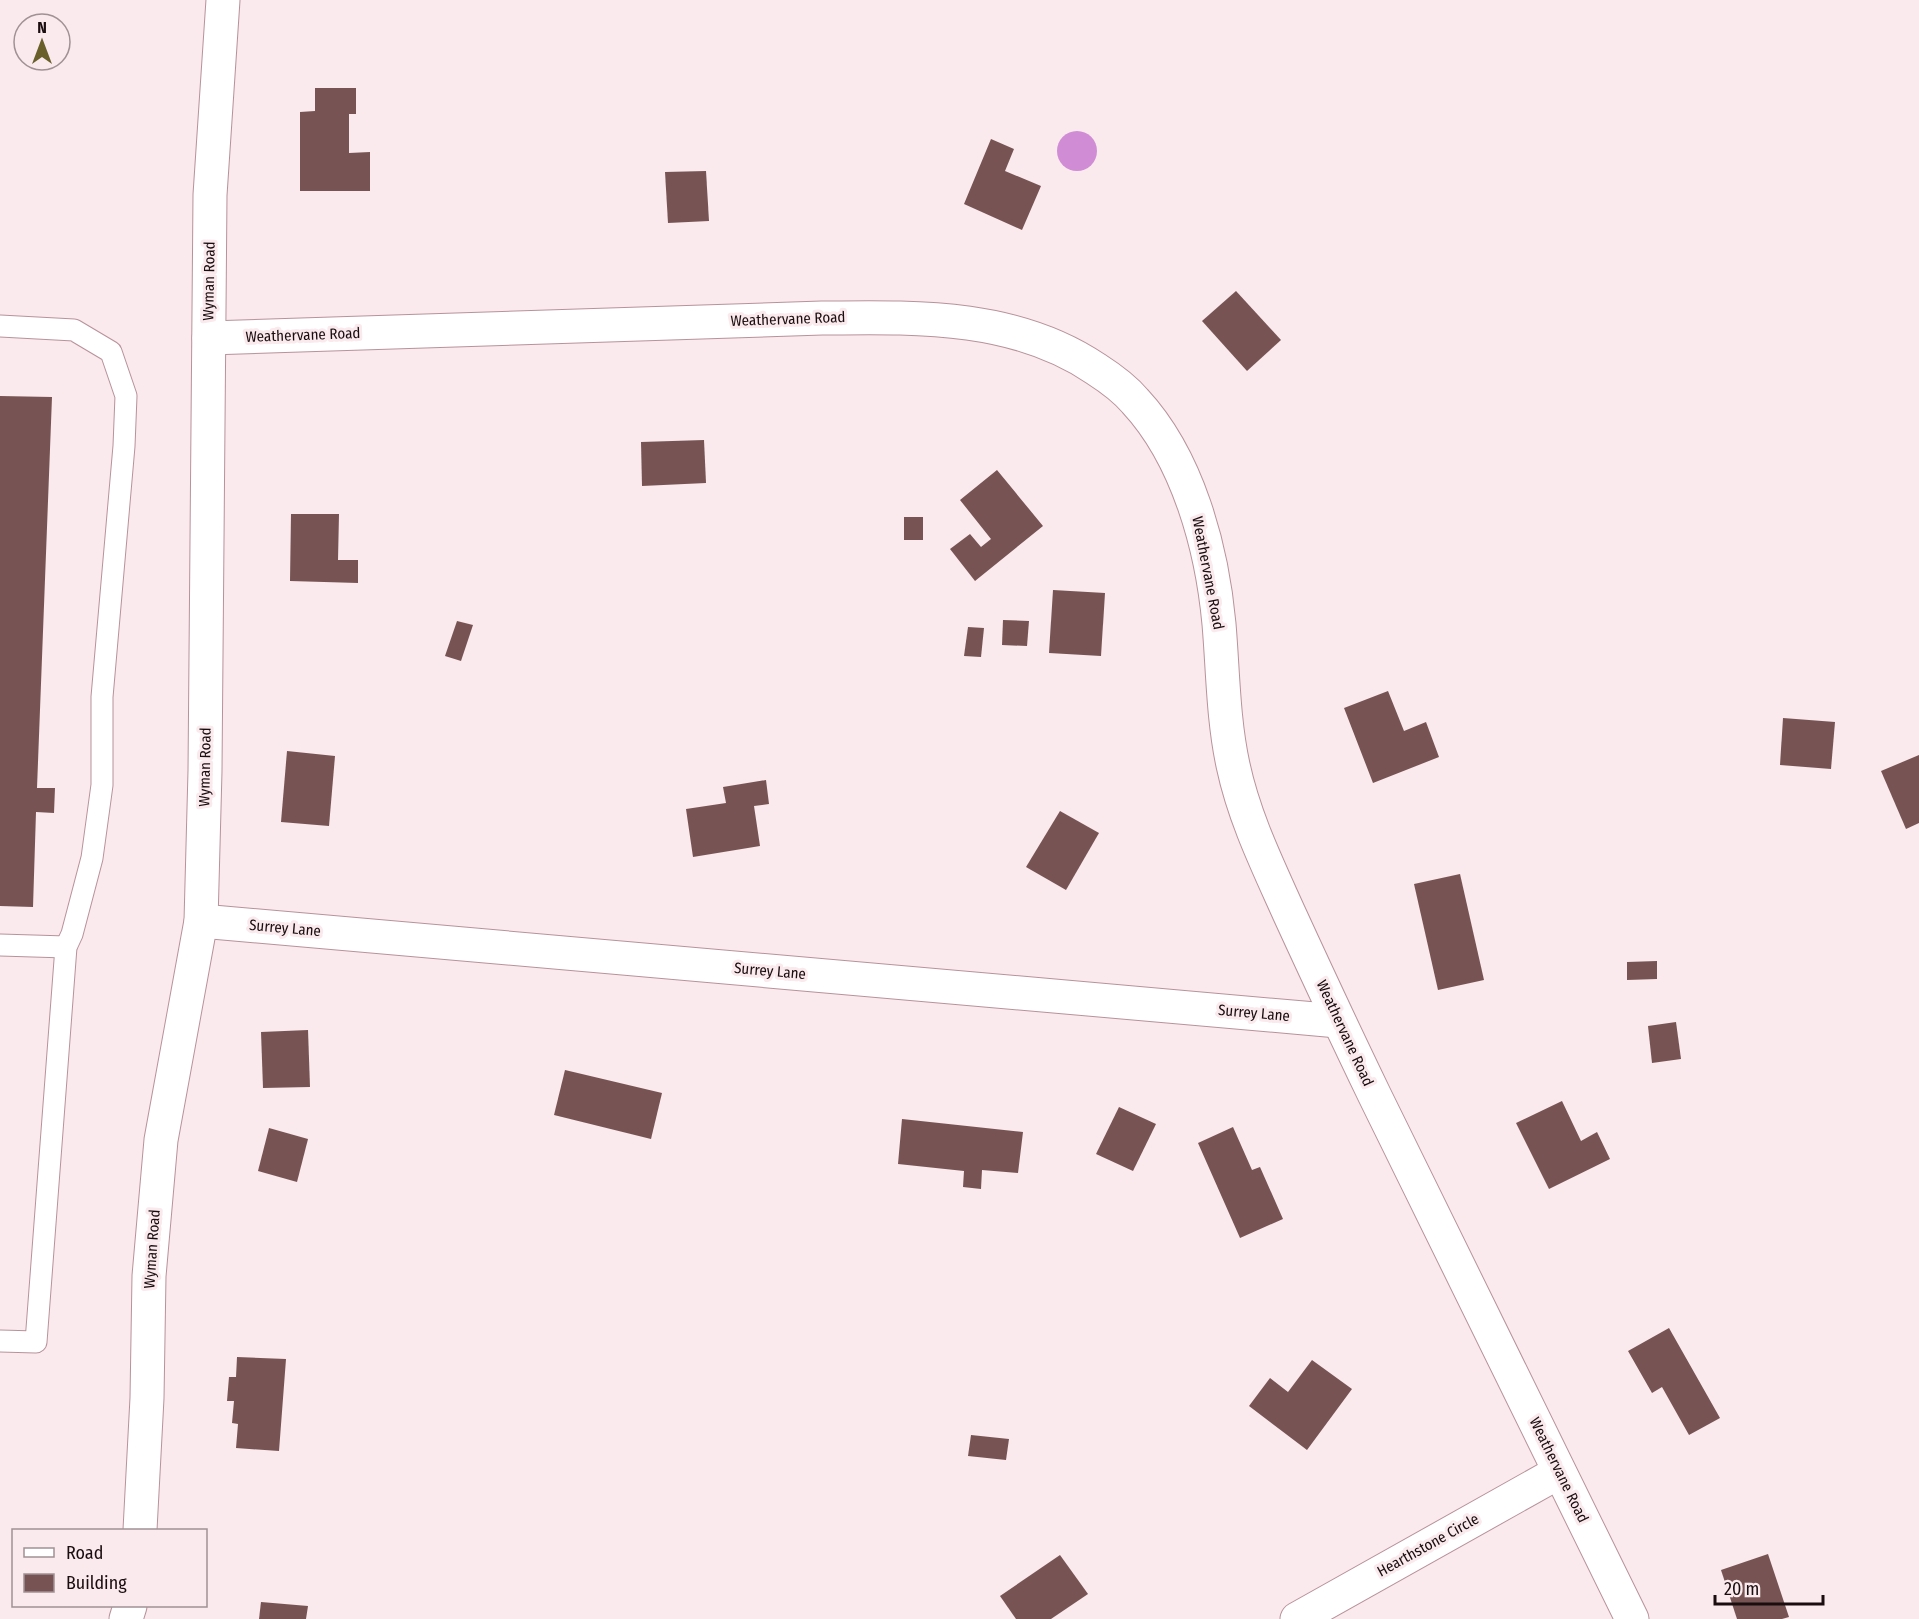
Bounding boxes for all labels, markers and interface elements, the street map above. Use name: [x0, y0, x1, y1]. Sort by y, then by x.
north arrow: [12, 12, 72, 72]
text: N: [37, 18, 47, 37]
street label: Wyman Road: [199, 241, 219, 321]
street label: Weathervane Road: [730, 308, 846, 330]
street label: Weathervane Road: [245, 324, 361, 346]
street label: Weathervane Road: [1188, 515, 1228, 631]
street label: Wyman Road: [195, 727, 215, 807]
street label: Surrey Lane: [248, 916, 322, 940]
street label: Surrey Lane: [733, 959, 807, 983]
street label: Weathervane Road: [1313, 977, 1377, 1089]
street label: Surrey Lane: [1217, 1001, 1291, 1025]
street label: Wyman Road: [140, 1209, 164, 1289]
street label: Weathervane Road: [1526, 1414, 1592, 1526]
street label: Hearthstone Circle: [1374, 1510, 1482, 1580]
legend: [12, 1529, 207, 1607]
text: Road: [66, 1542, 103, 1564]
scale bar: [1715, 1568, 1823, 1606]
text: Building: [66, 1572, 127, 1594]
text: 20 m: [1724, 1578, 1759, 1600]

